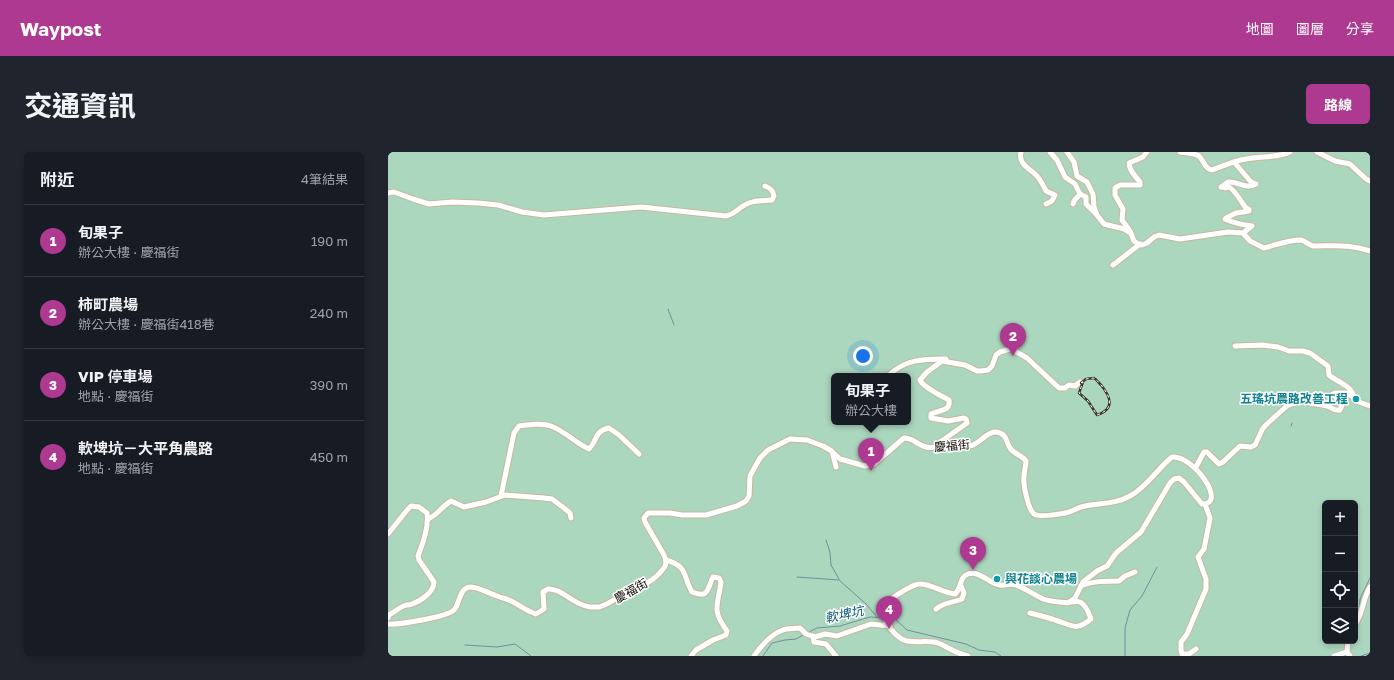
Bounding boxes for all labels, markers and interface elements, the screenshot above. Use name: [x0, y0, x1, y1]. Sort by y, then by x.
text: Waypost: [20, 17, 101, 40]
text: 地圖: [1246, 20, 1274, 37]
text: 圖層: [1296, 20, 1324, 37]
text: 分享: [1346, 20, 1374, 37]
button: 路線: [1306, 84, 1370, 124]
text: 交通資訊: [24, 89, 136, 122]
text: 附近: [40, 169, 74, 190]
text: 4筆結果: [301, 171, 348, 187]
text: 旬果子: [78, 223, 123, 241]
text: 1: [50, 233, 56, 249]
text: 190 m: [311, 233, 348, 249]
text: 辦公大樓 · 慶福街: [78, 244, 179, 260]
text: 柿町農場: [78, 295, 138, 313]
text: 2: [49, 305, 57, 321]
text: 240 m: [310, 305, 348, 321]
text: 辦公大樓 · 慶福街418巷: [78, 316, 215, 332]
pin: 2: [1000, 323, 1026, 356]
your location: [853, 346, 873, 366]
text: VIP 停車場: [78, 367, 153, 385]
popup: [831, 373, 911, 425]
text: 3: [49, 377, 57, 393]
text: 390 m: [310, 377, 348, 393]
text: 旬果子: [845, 381, 890, 399]
text: 地點 · 慶福街: [78, 388, 153, 404]
place label: 五瑤坑農路改善工程: [1240, 391, 1348, 406]
marker: 五瑤坑農路改善工程: [1351, 394, 1361, 404]
text: 辦公大樓: [845, 402, 897, 418]
street label: 慶福街: [933, 436, 971, 455]
pin: 1: [858, 438, 884, 471]
text: 軟埤坑－大平角農路: [78, 439, 213, 457]
text: 4: [49, 449, 57, 465]
text: 450 m: [310, 449, 348, 465]
text: 地點 · 慶福街: [78, 460, 153, 476]
map controls: [1322, 500, 1358, 644]
button: +: [1322, 500, 1358, 536]
button: −: [1322, 536, 1358, 572]
pin: 3: [960, 537, 986, 570]
place label: 與花談心農場: [1005, 571, 1077, 586]
button: locate: [1322, 572, 1358, 608]
marker: 與花談心農場: [992, 574, 1002, 584]
street label: 慶福街: [611, 575, 650, 606]
pin: 4: [876, 596, 902, 629]
water label: 軟埤坑: [823, 602, 867, 626]
button: layers: [1322, 608, 1358, 644]

